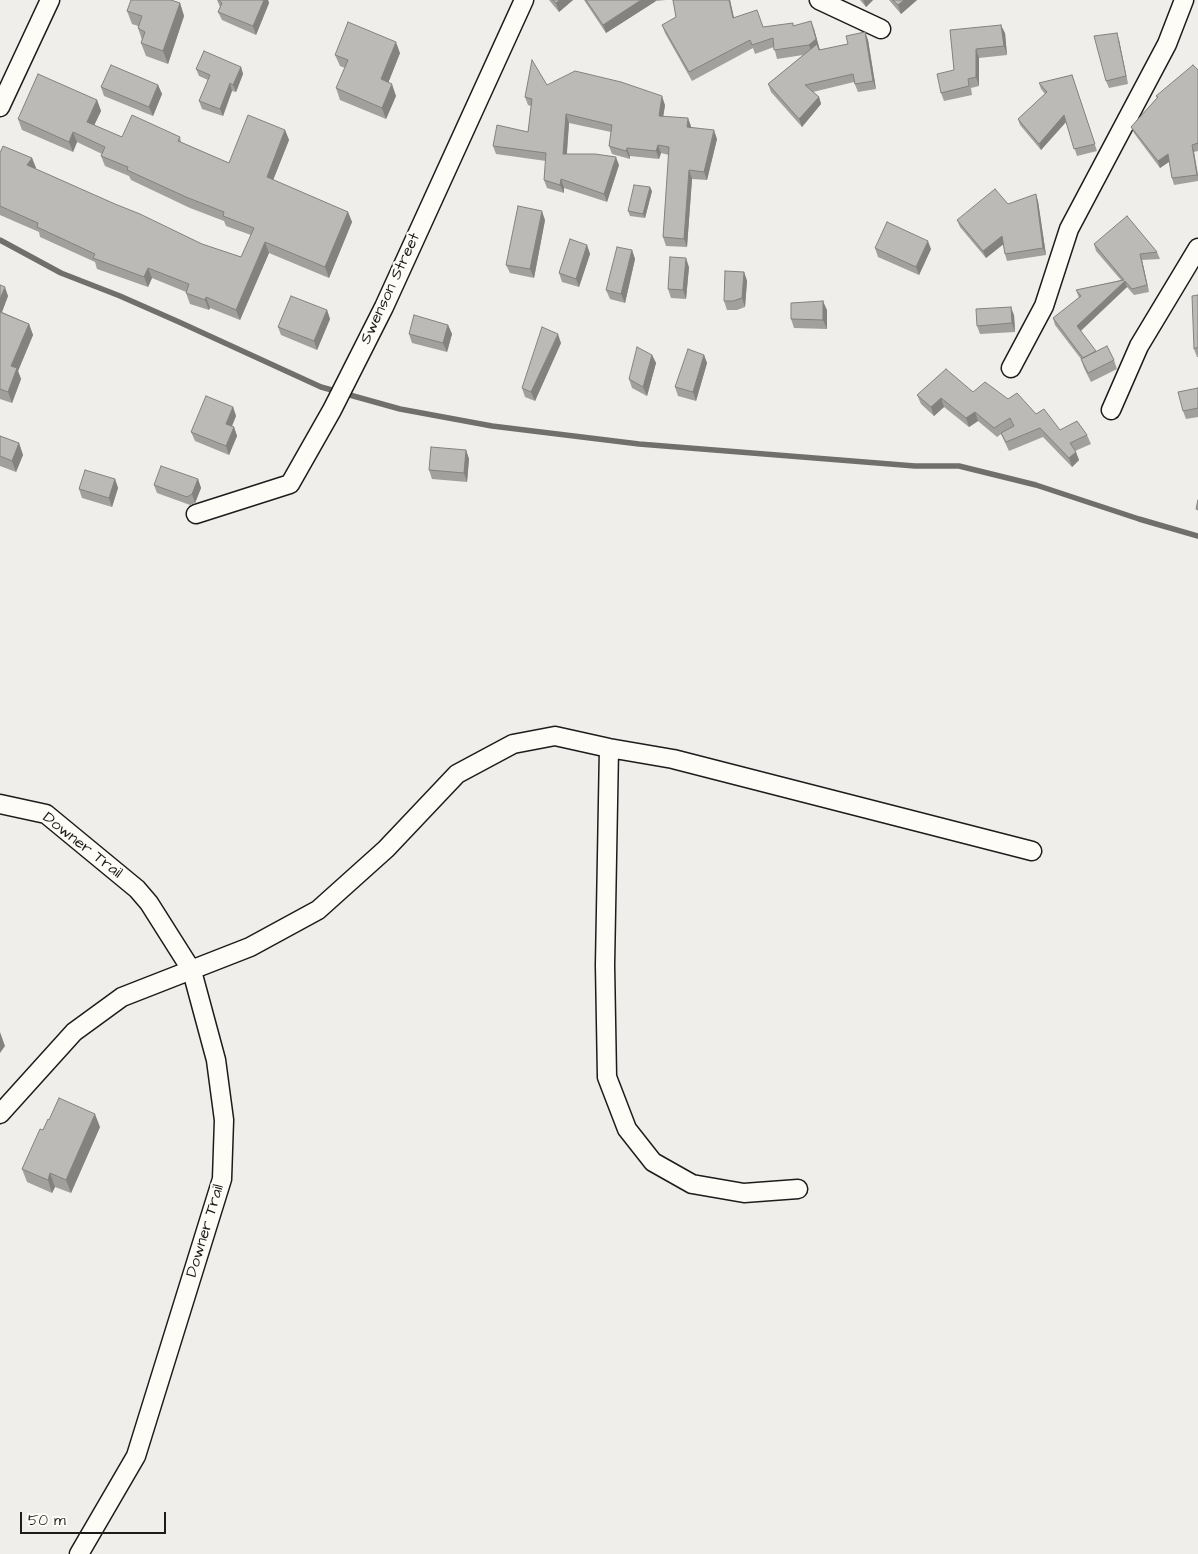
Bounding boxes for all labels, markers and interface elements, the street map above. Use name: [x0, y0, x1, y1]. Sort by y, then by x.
street label: Swenson Street: [357, 230, 425, 348]
street label: Downer Trail: [38, 809, 126, 883]
street label: Downer Trail: [183, 1182, 229, 1280]
scale bar: [22, 1502, 169, 1534]
text: 50 m: [28, 1510, 66, 1531]

